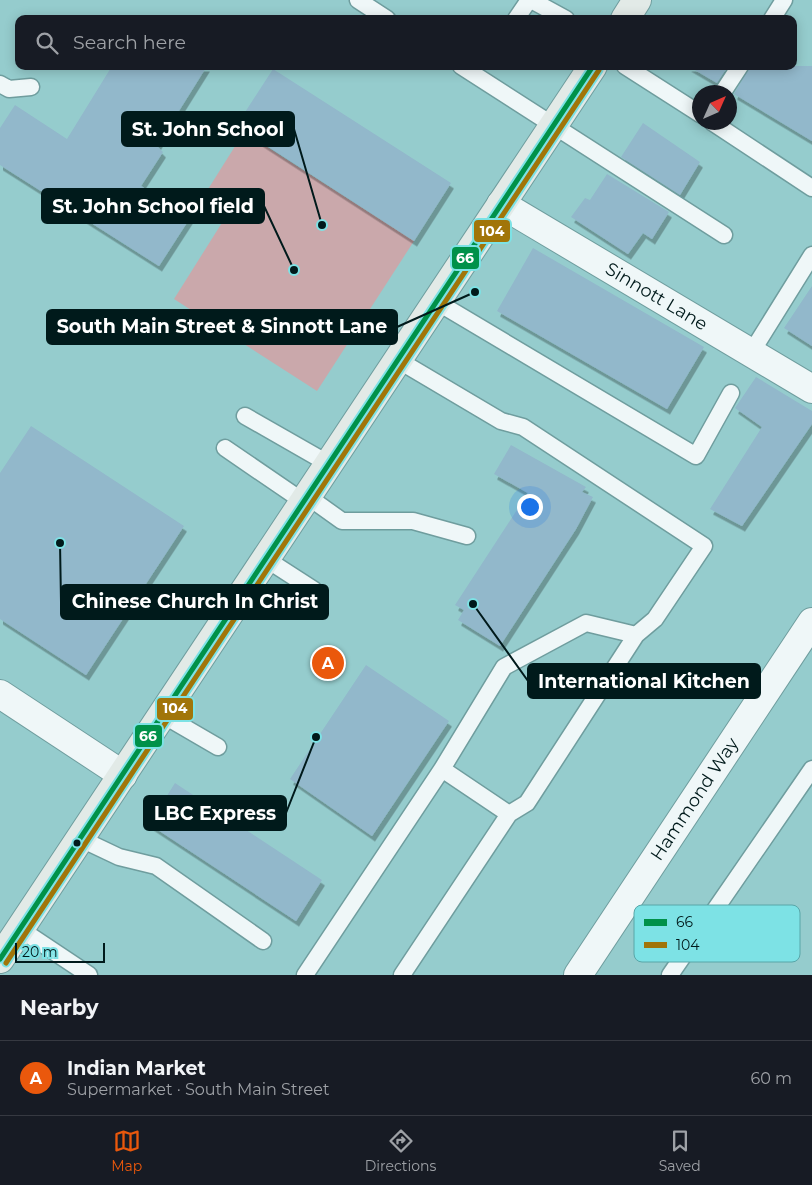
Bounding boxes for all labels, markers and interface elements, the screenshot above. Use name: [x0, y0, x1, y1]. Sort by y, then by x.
search box: [15, 15, 797, 70]
icon: search: [33, 29, 61, 57]
text: Search here: [73, 31, 186, 54]
north arrow: [692, 85, 737, 130]
callout: St. John School: [122, 112, 294, 146]
text: St. John School: [132, 118, 284, 141]
callout: St. John School field: [42, 189, 264, 223]
text: St. John School field: [52, 195, 254, 218]
line badge: 104: [473, 219, 511, 243]
text: 104: [480, 222, 505, 240]
line badge: 66: [451, 246, 480, 270]
text: 66: [456, 249, 474, 267]
street label: Sinnott Lane: [602, 258, 712, 335]
callout: South Main Street & Sinnott Lane: [47, 310, 397, 344]
text: South Main Street & Sinnott Lane: [57, 315, 387, 338]
your location: [517, 494, 543, 520]
callout: Chinese Church In Christ: [61, 585, 328, 619]
text: Chinese Church In Christ: [72, 590, 318, 613]
pin: A: [312, 644, 344, 682]
callout: International Kitchen: [528, 664, 760, 698]
text: International Kitchen: [538, 670, 750, 693]
line badge: 104: [156, 697, 194, 721]
text: 104: [163, 699, 188, 717]
line badge: 66: [134, 724, 163, 748]
text: 66: [139, 727, 157, 745]
street label: Hammond Way: [646, 733, 743, 865]
callout: LBC Express: [144, 796, 286, 830]
text: LBC Express: [154, 802, 276, 825]
unlabelled marker: [72, 838, 82, 848]
legend: [634, 905, 800, 962]
text: 66: [676, 913, 694, 931]
text: 104: [676, 936, 700, 954]
scale bar: [15, 940, 105, 963]
text: 20 m: [22, 943, 58, 961]
text: Nearby: [20, 995, 99, 1020]
text: Indian Market: [67, 1057, 206, 1080]
text: A: [30, 1069, 42, 1088]
text: 60 m: [750, 1069, 792, 1088]
text: Supermarket · South Main Street: [67, 1080, 329, 1099]
tab: Map: [111, 1127, 142, 1175]
tab: Directions: [365, 1127, 436, 1175]
tab: Saved: [659, 1127, 701, 1175]

